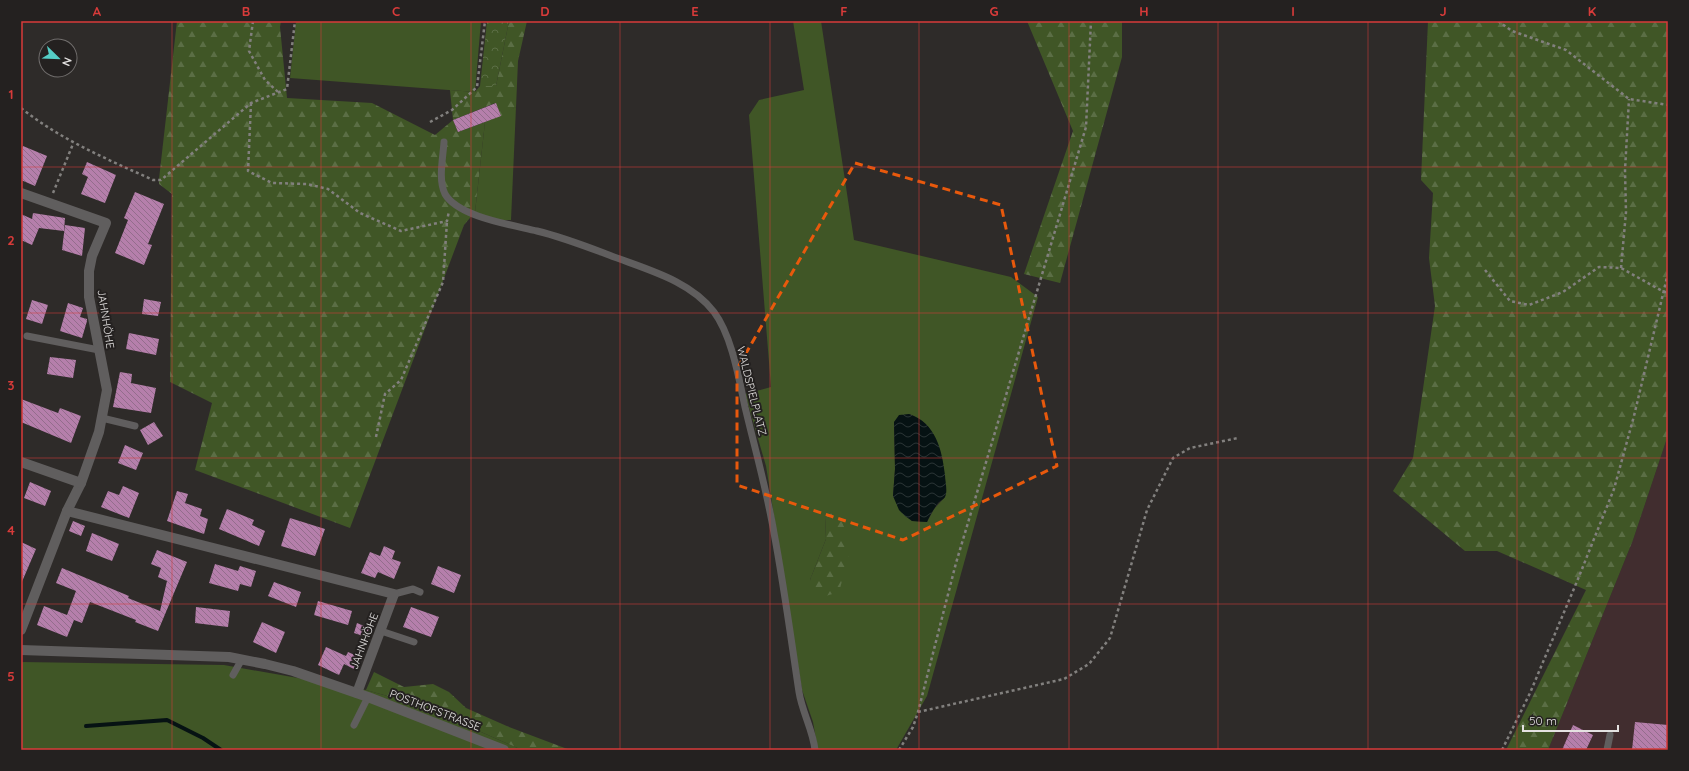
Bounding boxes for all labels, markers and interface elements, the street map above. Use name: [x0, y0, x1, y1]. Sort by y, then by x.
text: A: [93, 3, 102, 19]
text: B: [242, 3, 250, 19]
text: C: [392, 3, 400, 19]
text: D: [540, 3, 550, 19]
text: E: [691, 3, 699, 19]
text: F: [840, 3, 848, 19]
text: G: [989, 3, 999, 19]
text: H: [1139, 3, 1149, 19]
text: I: [1291, 3, 1295, 19]
text: J: [1439, 3, 1447, 19]
text: K: [1588, 3, 1597, 19]
north arrow: [38, 38, 78, 78]
text: N: [59, 55, 75, 68]
text: 1: [8, 86, 14, 102]
text: 2: [7, 232, 15, 248]
street label: JAHNHÖHE: [94, 288, 118, 350]
street label: WALDSPIELPLATZ: [734, 345, 770, 437]
text: 3: [8, 377, 15, 393]
text: 4: [7, 522, 15, 538]
street label: JAHNHÖHE: [347, 611, 381, 671]
text: 5: [7, 668, 15, 684]
street label: POSTHOFSTRASSE: [388, 686, 482, 734]
scale bar: [1523, 707, 1618, 733]
text: 50 m: [1529, 713, 1557, 728]

